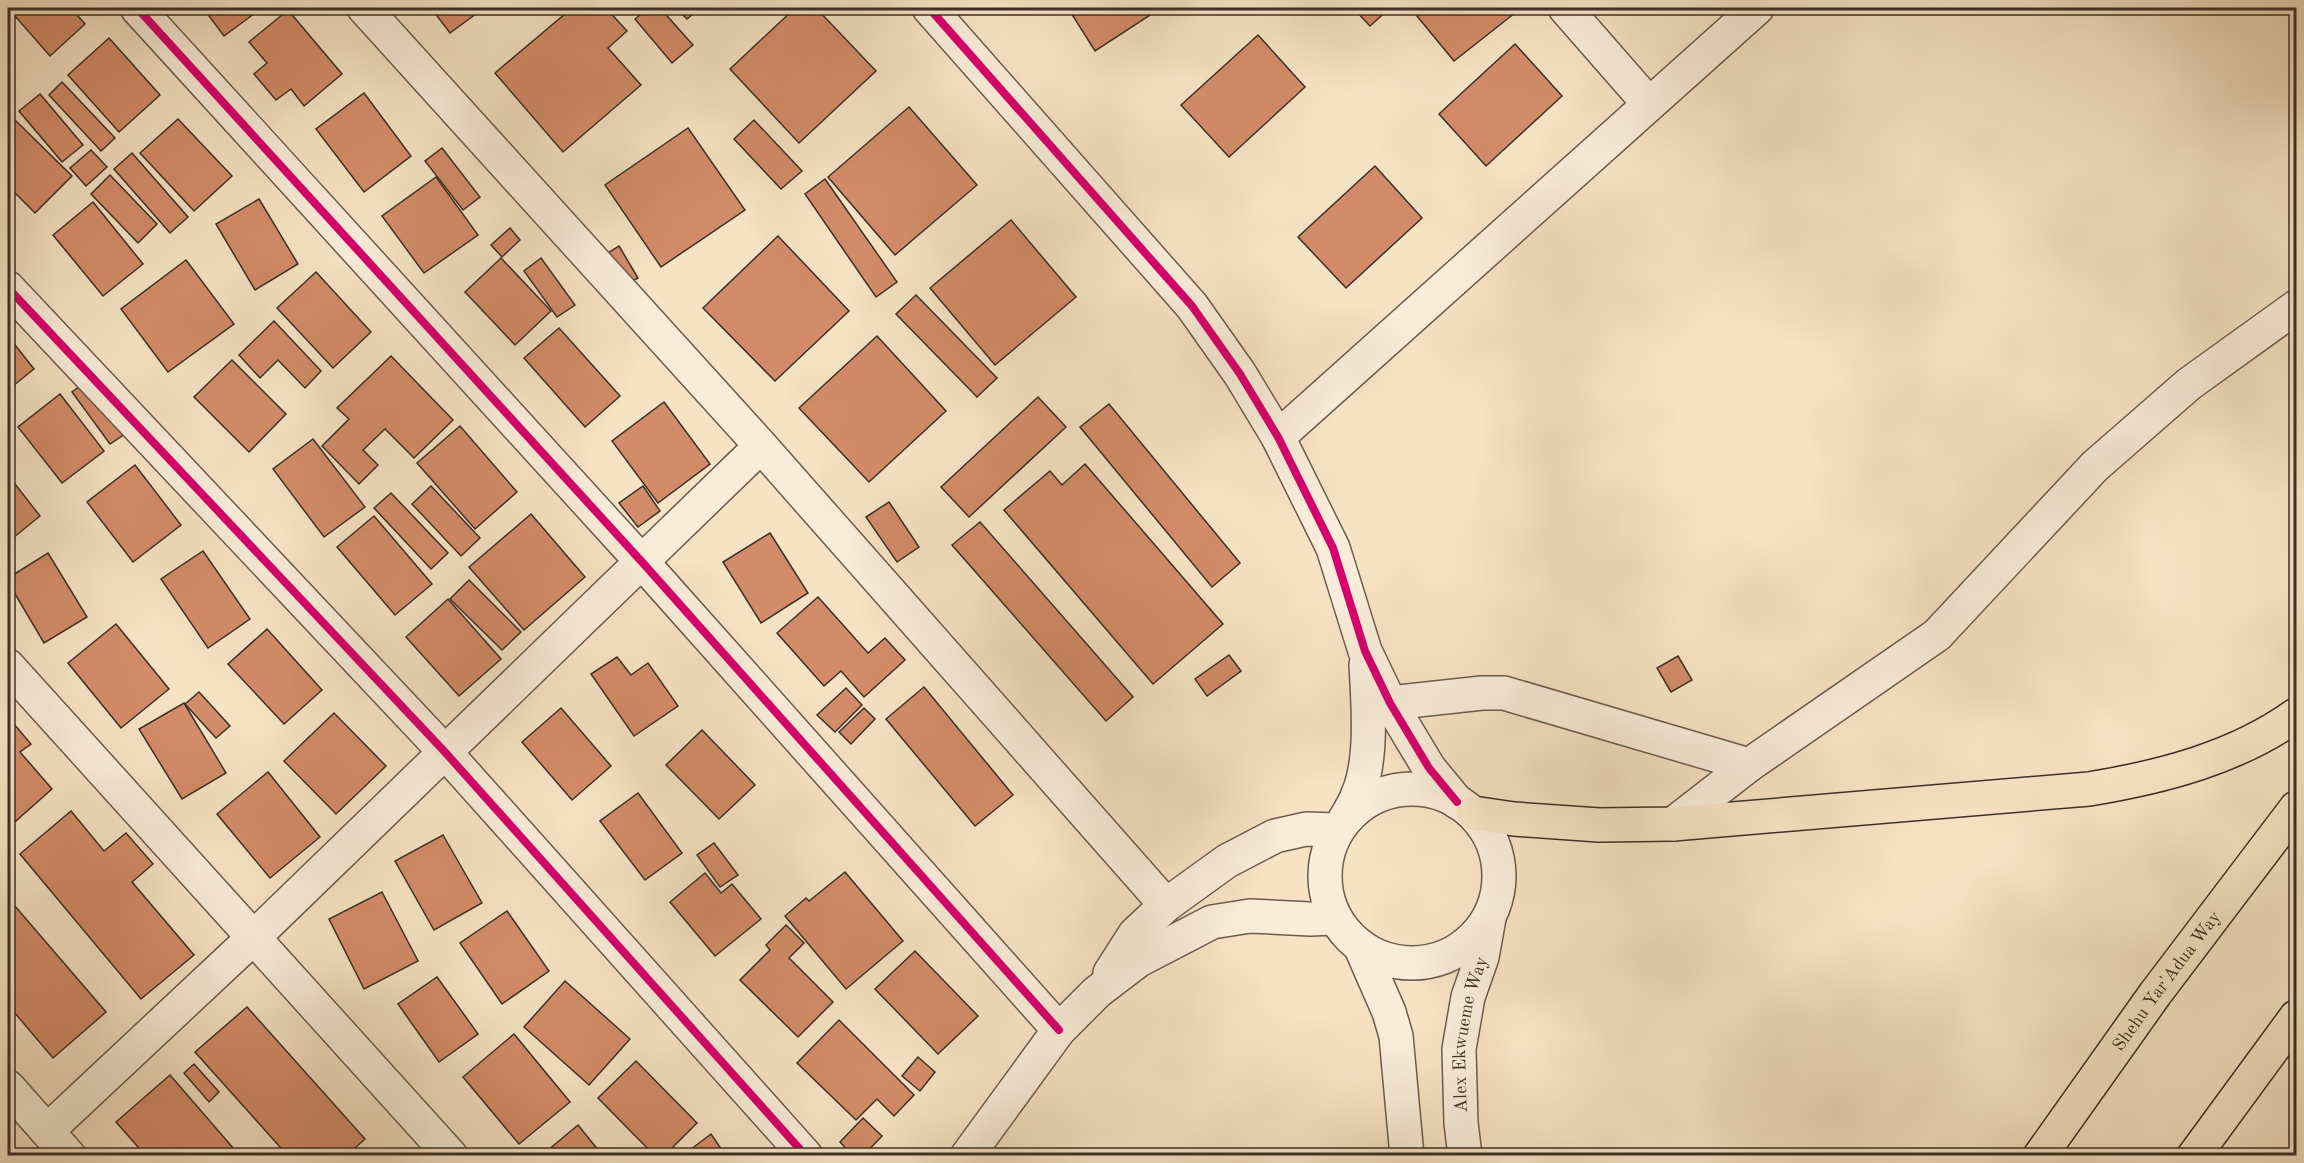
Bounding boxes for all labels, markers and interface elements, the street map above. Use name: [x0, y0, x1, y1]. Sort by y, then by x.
street label: Shehu Yar'Adua Way: [2110, 908, 2225, 1055]
street label: Alex Ekwueme Way: [1451, 954, 1492, 1113]

